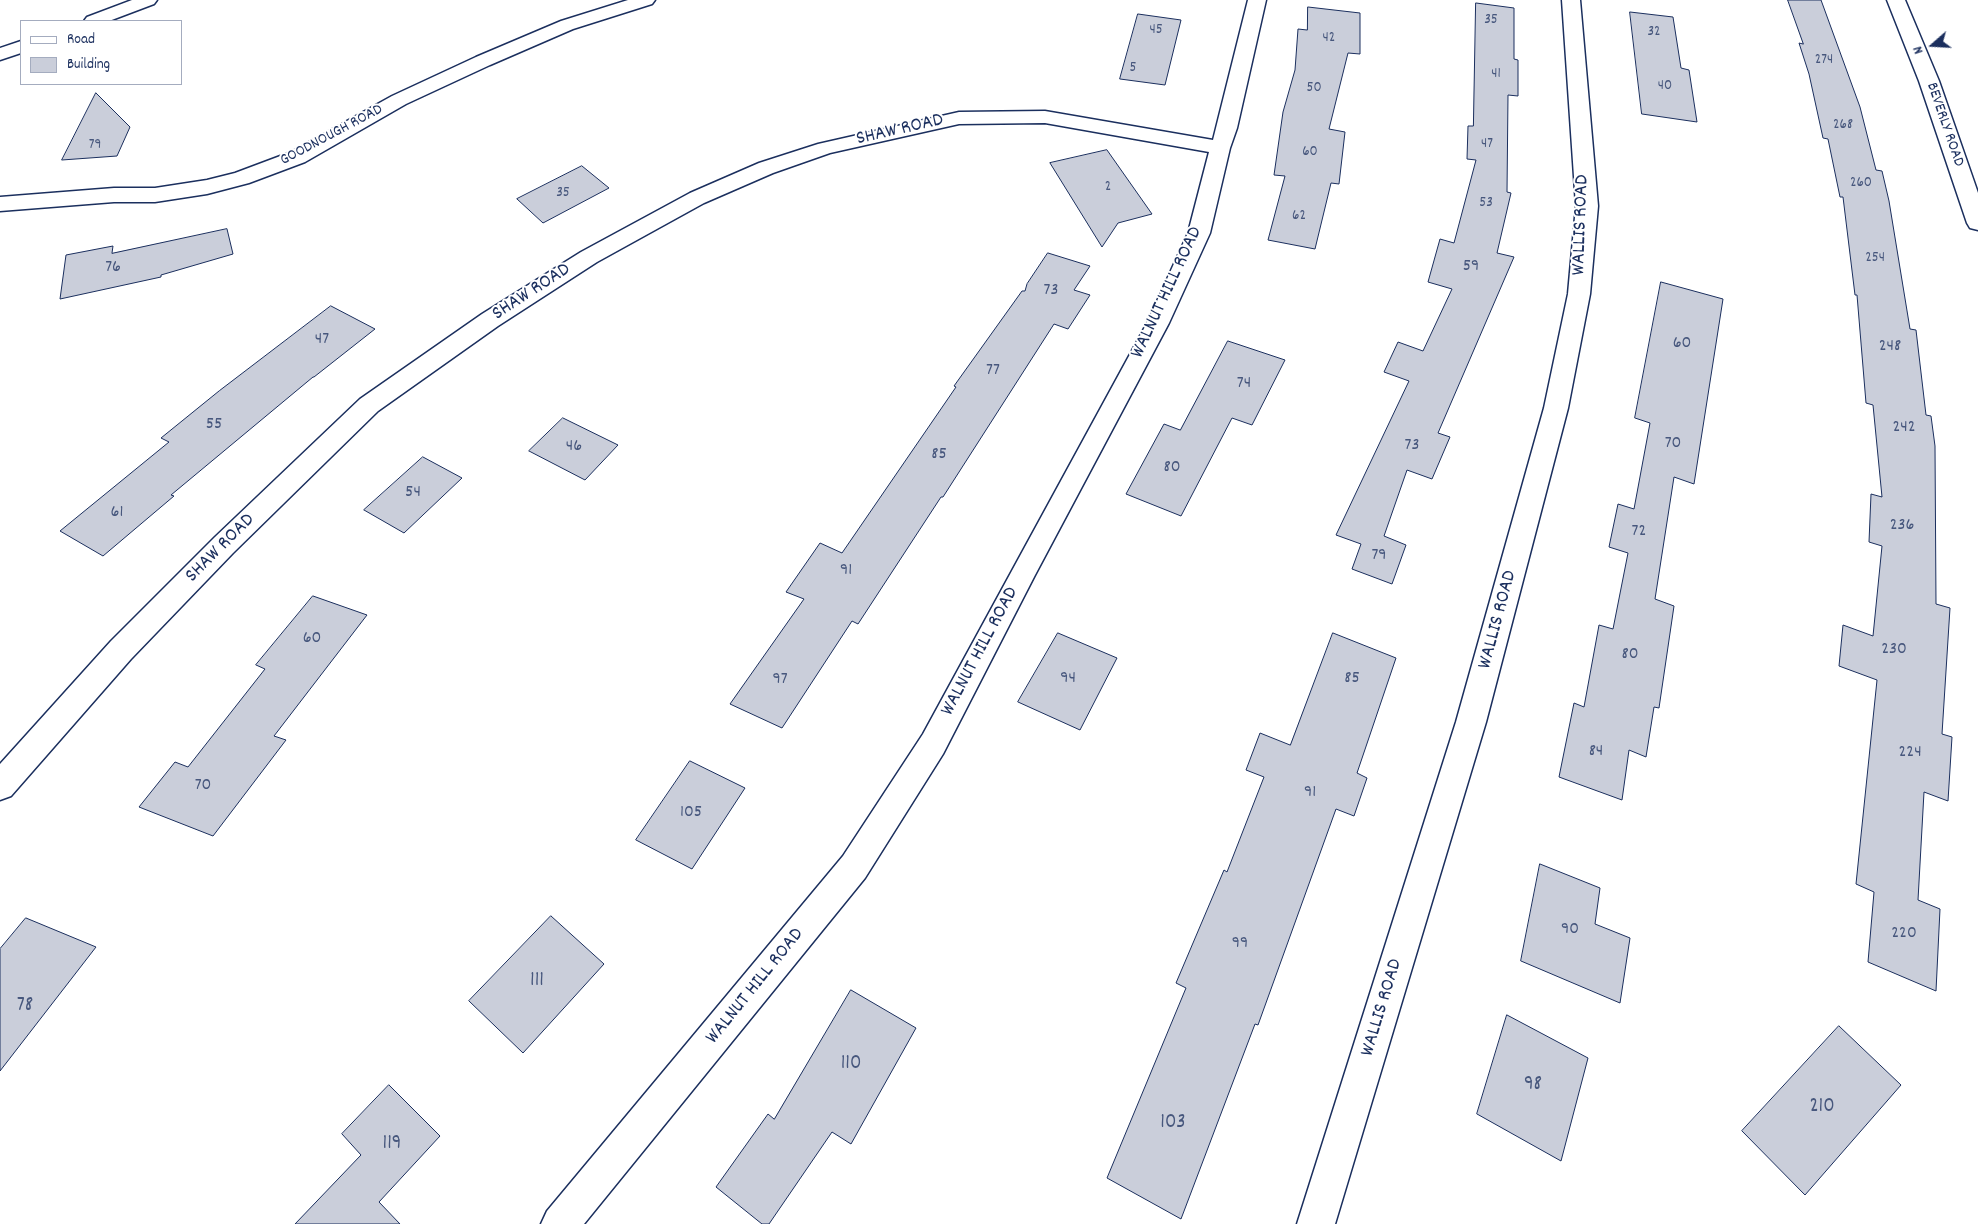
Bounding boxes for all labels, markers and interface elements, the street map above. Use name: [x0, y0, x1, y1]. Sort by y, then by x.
house number: 35: [1484, 12, 1498, 30]
legend: [20, 20, 182, 85]
north arrow: [1908, 20, 1958, 70]
house number: 45: [1149, 22, 1163, 40]
house number: 32: [1647, 24, 1661, 42]
text: Road: [67, 29, 95, 51]
house number: 42: [1323, 30, 1335, 48]
text: N: [1908, 43, 1929, 56]
house number: 274: [1815, 52, 1833, 70]
text: Building: [67, 54, 110, 76]
house number: 5: [1130, 60, 1136, 78]
house number: 41: [1491, 66, 1501, 84]
house number: 40: [1658, 78, 1672, 96]
house number: 50: [1306, 80, 1322, 98]
street label: BEVERLY ROAD: [1921, 80, 1967, 170]
street label: GOODNOUGH ROAD: [277, 101, 387, 171]
street label: SHAW ROAD: [854, 109, 946, 153]
house number: 268: [1833, 117, 1853, 135]
house number: 47: [1481, 136, 1493, 154]
house number: 79: [89, 137, 101, 155]
house number: 60: [1302, 144, 1318, 162]
street label: WALLIS ROAD: [1568, 174, 1596, 276]
house number: 260: [1850, 175, 1872, 193]
house number: 2: [1105, 179, 1111, 197]
house number: 35: [556, 185, 570, 203]
house number: 53: [1479, 195, 1493, 213]
house number: 62: [1292, 208, 1306, 226]
street label: WALNUT HILL ROAD: [1127, 223, 1209, 363]
house number: 254: [1865, 250, 1885, 268]
house number: 59: [1463, 257, 1479, 279]
house number: 76: [105, 258, 121, 280]
street label: SHAW ROAD: [488, 259, 576, 327]
house number: 73: [1044, 281, 1058, 303]
house number: 47: [315, 330, 329, 352]
house number: 60: [1673, 334, 1691, 356]
house number: 248: [1879, 337, 1901, 359]
house number: 77: [986, 361, 1000, 383]
house number: 74: [1237, 374, 1251, 396]
house number: 55: [206, 415, 222, 437]
house number: 242: [1892, 418, 1916, 440]
house number: 70: [1665, 434, 1681, 456]
house number: 73: [1405, 436, 1419, 458]
house number: 46: [566, 437, 582, 459]
house number: 85: [931, 445, 947, 467]
house number: 80: [1163, 458, 1181, 480]
house number: 54: [405, 483, 421, 505]
house number: 61: [111, 503, 123, 525]
street label: SHAW ROAD: [181, 509, 261, 589]
house number: 236: [1890, 516, 1914, 538]
house number: 72: [1632, 522, 1646, 544]
house number: 79: [1371, 546, 1387, 568]
house number: 91: [840, 561, 852, 583]
street label: WALLIS ROAD: [1474, 568, 1524, 672]
street label: WALNUT HILL ROAD: [937, 583, 1025, 721]
house number: 60: [303, 629, 321, 651]
house number: 230: [1881, 640, 1907, 662]
house number: 80: [1621, 645, 1639, 667]
house number: 94: [1060, 669, 1076, 691]
house number: 85: [1344, 669, 1360, 691]
house number: 97: [772, 670, 788, 692]
house number: 84: [1589, 742, 1603, 764]
house number: 224: [1898, 743, 1922, 765]
house number: 70: [195, 776, 211, 798]
house number: 91: [1304, 783, 1316, 805]
house number: 105: [680, 803, 702, 825]
house number: 90: [1561, 920, 1579, 942]
street label: WALNUT HILL ROAD: [702, 924, 810, 1050]
house number: 220: [1891, 924, 1917, 946]
house number: 99: [1232, 934, 1248, 956]
street label: WALLIS ROAD: [1357, 956, 1409, 1060]
house number: 111: [530, 969, 544, 995]
house number: 78: [17, 994, 33, 1020]
house number: 110: [841, 1052, 861, 1078]
house number: 98: [1524, 1073, 1542, 1099]
house number: 210: [1809, 1095, 1835, 1121]
house number: 103: [1160, 1111, 1186, 1137]
house number: 119: [383, 1132, 401, 1158]

